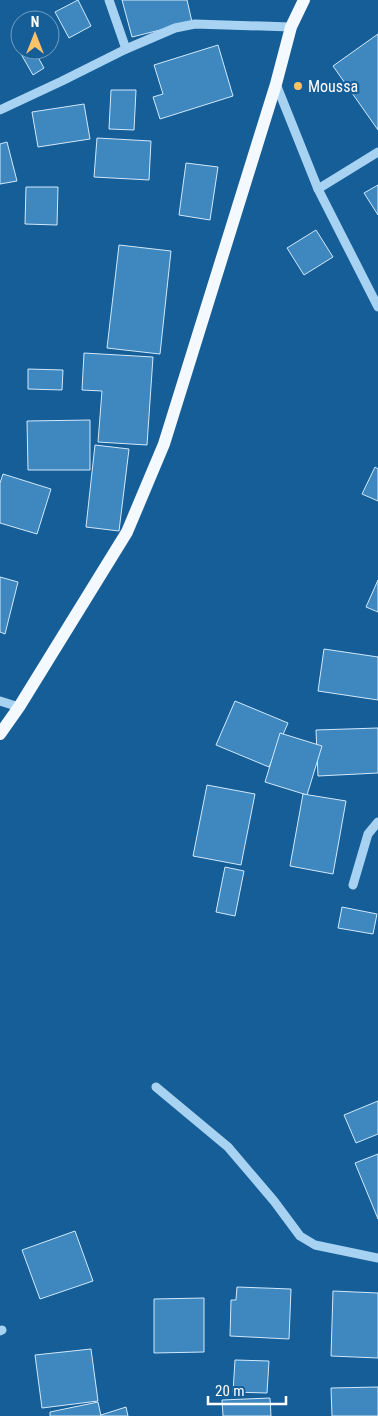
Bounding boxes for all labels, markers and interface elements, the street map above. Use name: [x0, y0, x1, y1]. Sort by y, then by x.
north arrow: [10, 10, 60, 60]
text: N: [31, 14, 39, 30]
place label: Moussa: [308, 77, 358, 96]
marker: Moussa: [292, 80, 304, 92]
scale bar: [208, 1374, 286, 1406]
text: 20 m: [215, 1382, 245, 1400]

